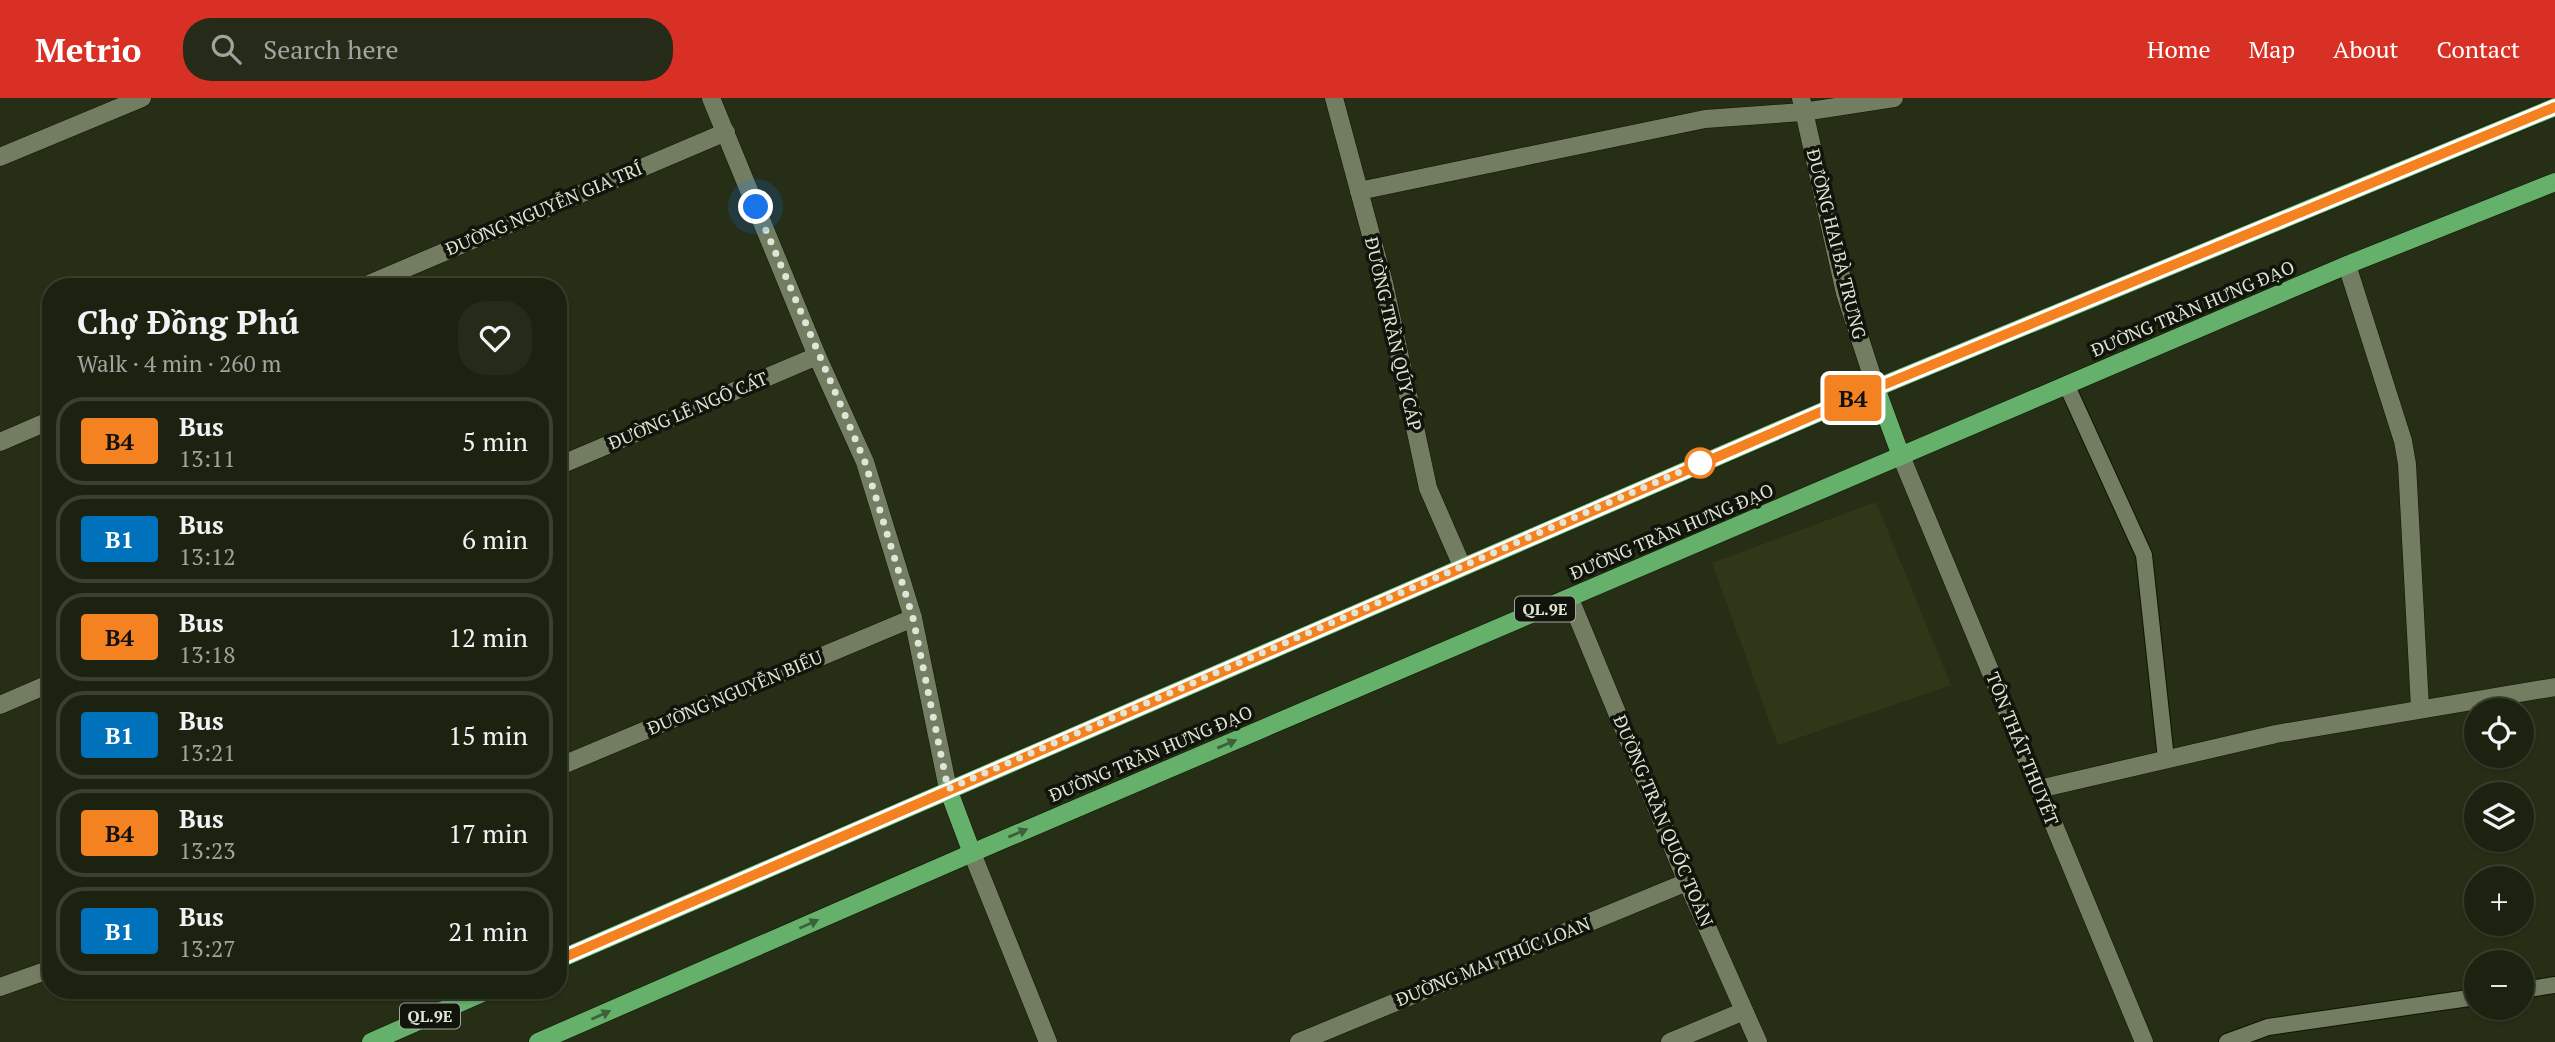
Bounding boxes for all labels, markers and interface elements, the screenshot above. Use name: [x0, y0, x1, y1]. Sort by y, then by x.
search box: [183, 18, 673, 81]
text: Metrio: [35, 28, 141, 71]
icon: search: [207, 30, 245, 68]
text: Search here: [263, 32, 399, 66]
text: Home: [2147, 33, 2211, 65]
text: Map: [2249, 33, 2295, 65]
text: About: [2333, 33, 2399, 65]
text: Contact: [2437, 33, 2520, 65]
street label: ĐƯỜNG HAI BÀ TRƯNG: [1802, 146, 1872, 342]
street label: ĐƯỜNG NGUYỄN GIA TRÍ: [442, 155, 646, 260]
your location: [738, 189, 773, 224]
street label: ĐƯỜNG TRẦN QÚY CÁP: [1360, 234, 1428, 433]
street label: ĐƯỜNG TRẦN HƯNG ĐẠO: [2087, 254, 2298, 362]
text: Chợ Đồng Phú: [77, 300, 299, 343]
button: heart: [458, 301, 532, 375]
text: Walk · 4 min · 260 m: [77, 348, 281, 379]
street label: ĐƯỜNG LÊ NGÔ CÁT: [604, 366, 771, 454]
line badge: B4: [1822, 375, 1884, 421]
text: B4: [1838, 382, 1868, 414]
text: Bus: [179, 409, 224, 443]
text: 5 min: [462, 424, 528, 458]
text: B4: [105, 425, 134, 457]
text: 13:11: [179, 443, 236, 474]
unlabelled marker: [1685, 448, 1715, 478]
street label: ĐƯỜNG TRẦN HƯNG ĐẠO: [1566, 477, 1777, 585]
text: Bus: [179, 507, 224, 541]
text: 6 min: [462, 522, 528, 556]
text: B1: [105, 523, 134, 555]
text: 13:12: [179, 541, 236, 572]
road number: QL.9E: [1515, 596, 1575, 622]
text: Bus: [179, 605, 224, 639]
text: 12 min: [448, 620, 528, 654]
text: B4: [105, 621, 134, 653]
text: 13:18: [179, 639, 236, 670]
street label: ĐƯỜNG NGUYỄN BIỂU: [643, 644, 826, 740]
street label: TÔN THẤT THUYẾT: [1981, 668, 2065, 829]
map controls: [2464, 698, 2534, 1020]
button: locate: [2464, 698, 2534, 768]
street label: ĐƯỜNG TRẦN HƯNG ĐẠO: [1045, 699, 1256, 807]
text: Bus: [179, 703, 224, 737]
street label: ĐƯỜNG TRẦN QUỐC TOẢN: [1608, 711, 1719, 930]
text: 15 min: [448, 718, 528, 752]
text: B1: [105, 719, 134, 751]
text: 13:21: [179, 737, 236, 768]
one-way arrow: [1217, 739, 1238, 750]
button: layers: [2464, 782, 2534, 852]
text: Bus: [179, 801, 224, 835]
text: 17 min: [448, 816, 528, 850]
text: B4: [105, 817, 134, 849]
one-way arrow: [1008, 828, 1029, 839]
text: 13:23: [179, 835, 236, 866]
button: +: [2464, 866, 2534, 936]
text: Bus: [179, 899, 224, 933]
street label: ĐƯỜNG MAI THÚC LOAN: [1392, 911, 1593, 1011]
text: 21 min: [448, 914, 528, 948]
text: B1: [105, 915, 134, 947]
one-way arrow: [799, 918, 819, 930]
text: 13:27: [179, 933, 236, 964]
button: −: [2464, 950, 2534, 1020]
road number: QL.9E: [400, 1004, 460, 1028]
one-way arrow: [590, 1009, 611, 1020]

